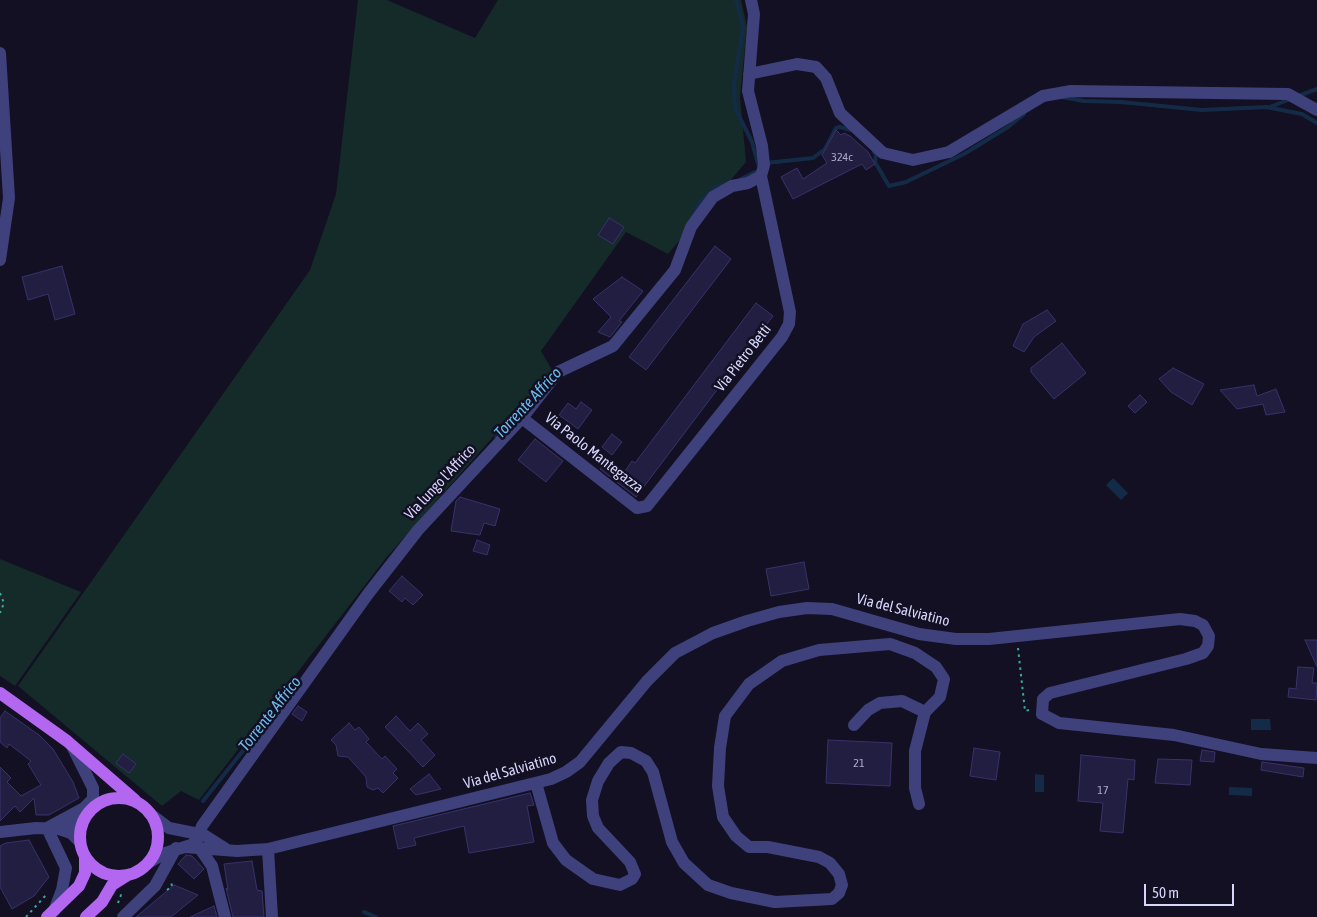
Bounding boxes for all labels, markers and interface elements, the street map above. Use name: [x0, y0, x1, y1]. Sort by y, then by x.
house number: 324c: [831, 150, 853, 164]
street label: Via Pietro Betti: [711, 321, 775, 395]
water label: Torrente Affrico: [490, 364, 566, 442]
street label: Via Paolo Mantegazza: [541, 409, 647, 497]
street label: Via lungo l'Affrico: [401, 441, 479, 523]
street label: Via del Salviatino: [854, 590, 952, 630]
water label: Torrente Affrico: [235, 673, 305, 755]
street label: Via del Salviatino: [462, 749, 558, 793]
house number: 21: [853, 756, 865, 770]
house number: 17: [1097, 783, 1109, 797]
scale bar: [1147, 874, 1237, 906]
text: 50 m: [1152, 884, 1179, 901]

